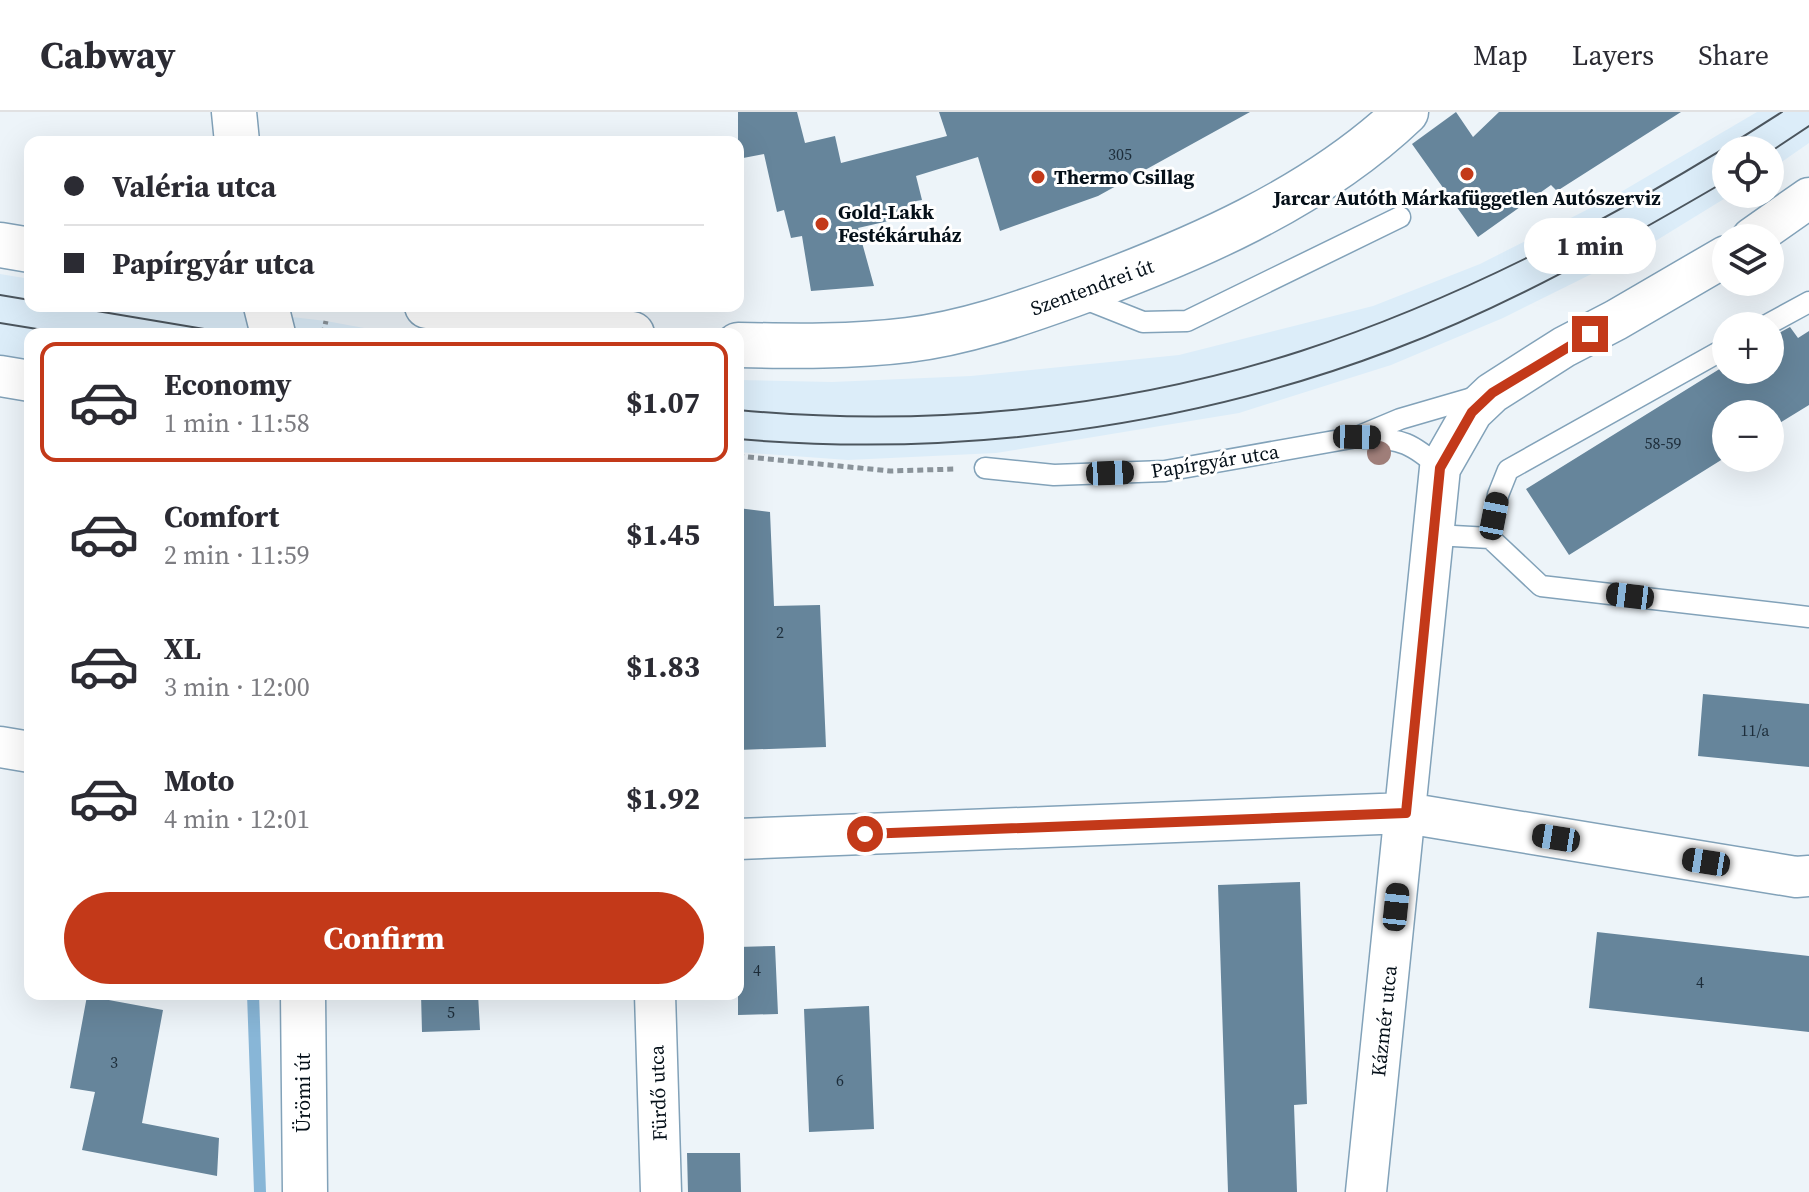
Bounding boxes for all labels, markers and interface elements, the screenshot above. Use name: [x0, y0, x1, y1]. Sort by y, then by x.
text: Cabway: [40, 29, 176, 81]
text: Map: [1473, 36, 1528, 74]
text: Layers: [1572, 36, 1654, 74]
text: Share: [1698, 36, 1769, 74]
map controls: [1712, 136, 1784, 472]
button: locate: [1712, 136, 1784, 208]
house number: 305: [1108, 143, 1132, 165]
place label: Thermo Csillag: [1054, 163, 1194, 191]
marker: Jarcar Autóth Márkafüggetlen Autószerviz: [1458, 165, 1476, 183]
text: Valéria utca: [112, 166, 276, 207]
marker: Thermo Csillag: [1029, 168, 1047, 186]
place label: Jarcar Autóth Márkafüggetlen Autószerviz: [1272, 184, 1660, 212]
place label: Gold-Lakk Festékáruház: [838, 198, 961, 249]
marker: Gold-Lakk Festékáruház: [813, 215, 831, 233]
callout: 1 min: [1524, 218, 1656, 274]
button: layers: [1712, 224, 1784, 296]
text: 1 min: [1556, 228, 1624, 264]
text: Papírgyár utca: [112, 243, 315, 284]
street label: Szentendrei út: [1027, 252, 1158, 322]
button: +: [1712, 312, 1784, 384]
route end: [1572, 316, 1608, 352]
text: Economy: [164, 364, 292, 405]
icon: car: [68, 366, 140, 438]
text: $1.07: [626, 382, 700, 423]
button: −: [1712, 400, 1784, 472]
text: 1 min · 11:58: [164, 405, 310, 441]
car: [1333, 425, 1381, 449]
house number: 58-59: [1645, 432, 1682, 454]
street label: Papírgyár utca: [1149, 437, 1282, 485]
car: [1086, 460, 1134, 486]
car: [1478, 490, 1510, 542]
text: Comfort: [164, 496, 279, 537]
icon: car: [68, 498, 140, 570]
text: $1.45: [626, 514, 700, 555]
text: 2 min · 11:59: [164, 537, 310, 573]
car: [1605, 581, 1655, 611]
house number: 2: [776, 621, 784, 643]
text: XL: [164, 628, 201, 669]
icon: car: [68, 630, 140, 702]
text: $1.83: [626, 646, 700, 687]
text: 3 min · 12:00: [164, 669, 310, 705]
house number: 11/a: [1741, 719, 1770, 741]
text: Moto: [164, 760, 235, 801]
icon: car: [68, 762, 140, 834]
text: $1.92: [626, 778, 700, 819]
text: 4 min · 12:01: [164, 801, 310, 837]
route start: [847, 816, 883, 852]
car: [1530, 822, 1582, 854]
car: [1680, 846, 1732, 878]
car: [1382, 882, 1410, 932]
button: Confirm: [64, 892, 704, 984]
house number: 4: [753, 959, 761, 981]
street label: Kázmér utca: [1364, 963, 1404, 1078]
house number: 4: [1696, 971, 1704, 993]
house number: 5: [447, 1001, 455, 1023]
street label: Fürdő utca: [642, 1044, 674, 1142]
house number: 3: [110, 1051, 118, 1073]
street label: Ürömi út: [289, 1053, 317, 1133]
house number: 6: [836, 1069, 844, 1091]

